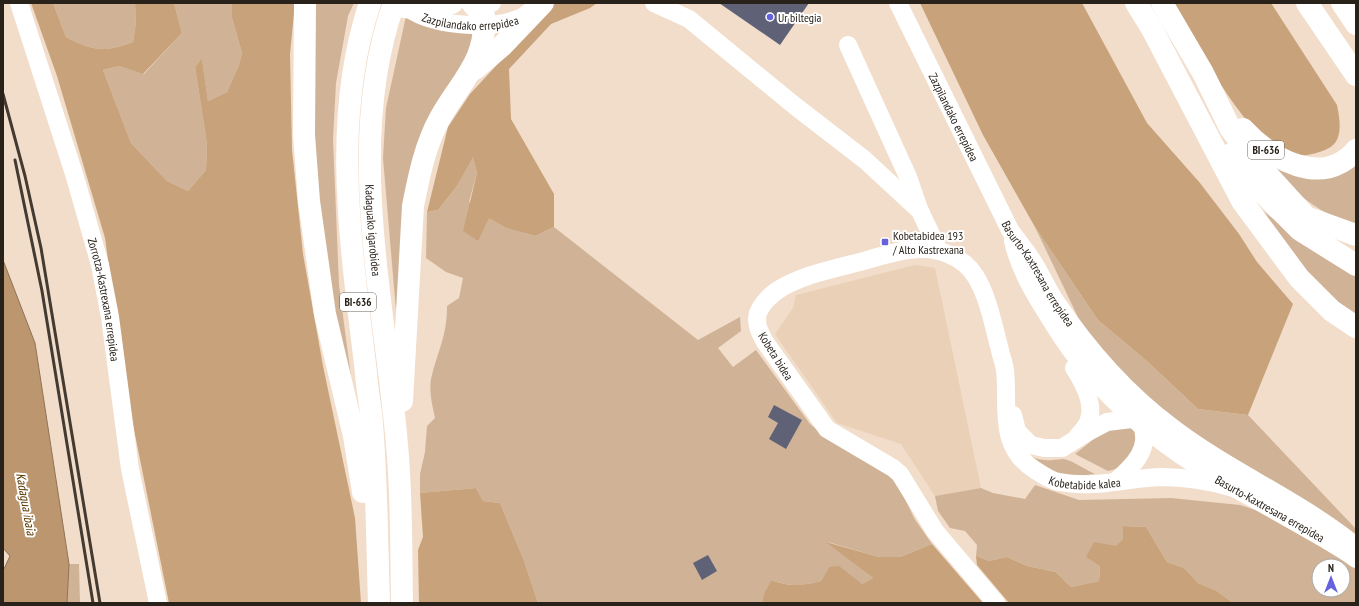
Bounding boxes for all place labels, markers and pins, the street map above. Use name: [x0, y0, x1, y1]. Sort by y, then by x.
place label: Ur biltegia: [778, 10, 822, 25]
marker: Ur biltegia: [765, 12, 775, 22]
place label: Kobetabidea 193 / Alto Kastrexana: [892, 228, 964, 257]
marker: Kobetabidea 193 / Alto Kastrexana: [880, 237, 890, 247]

